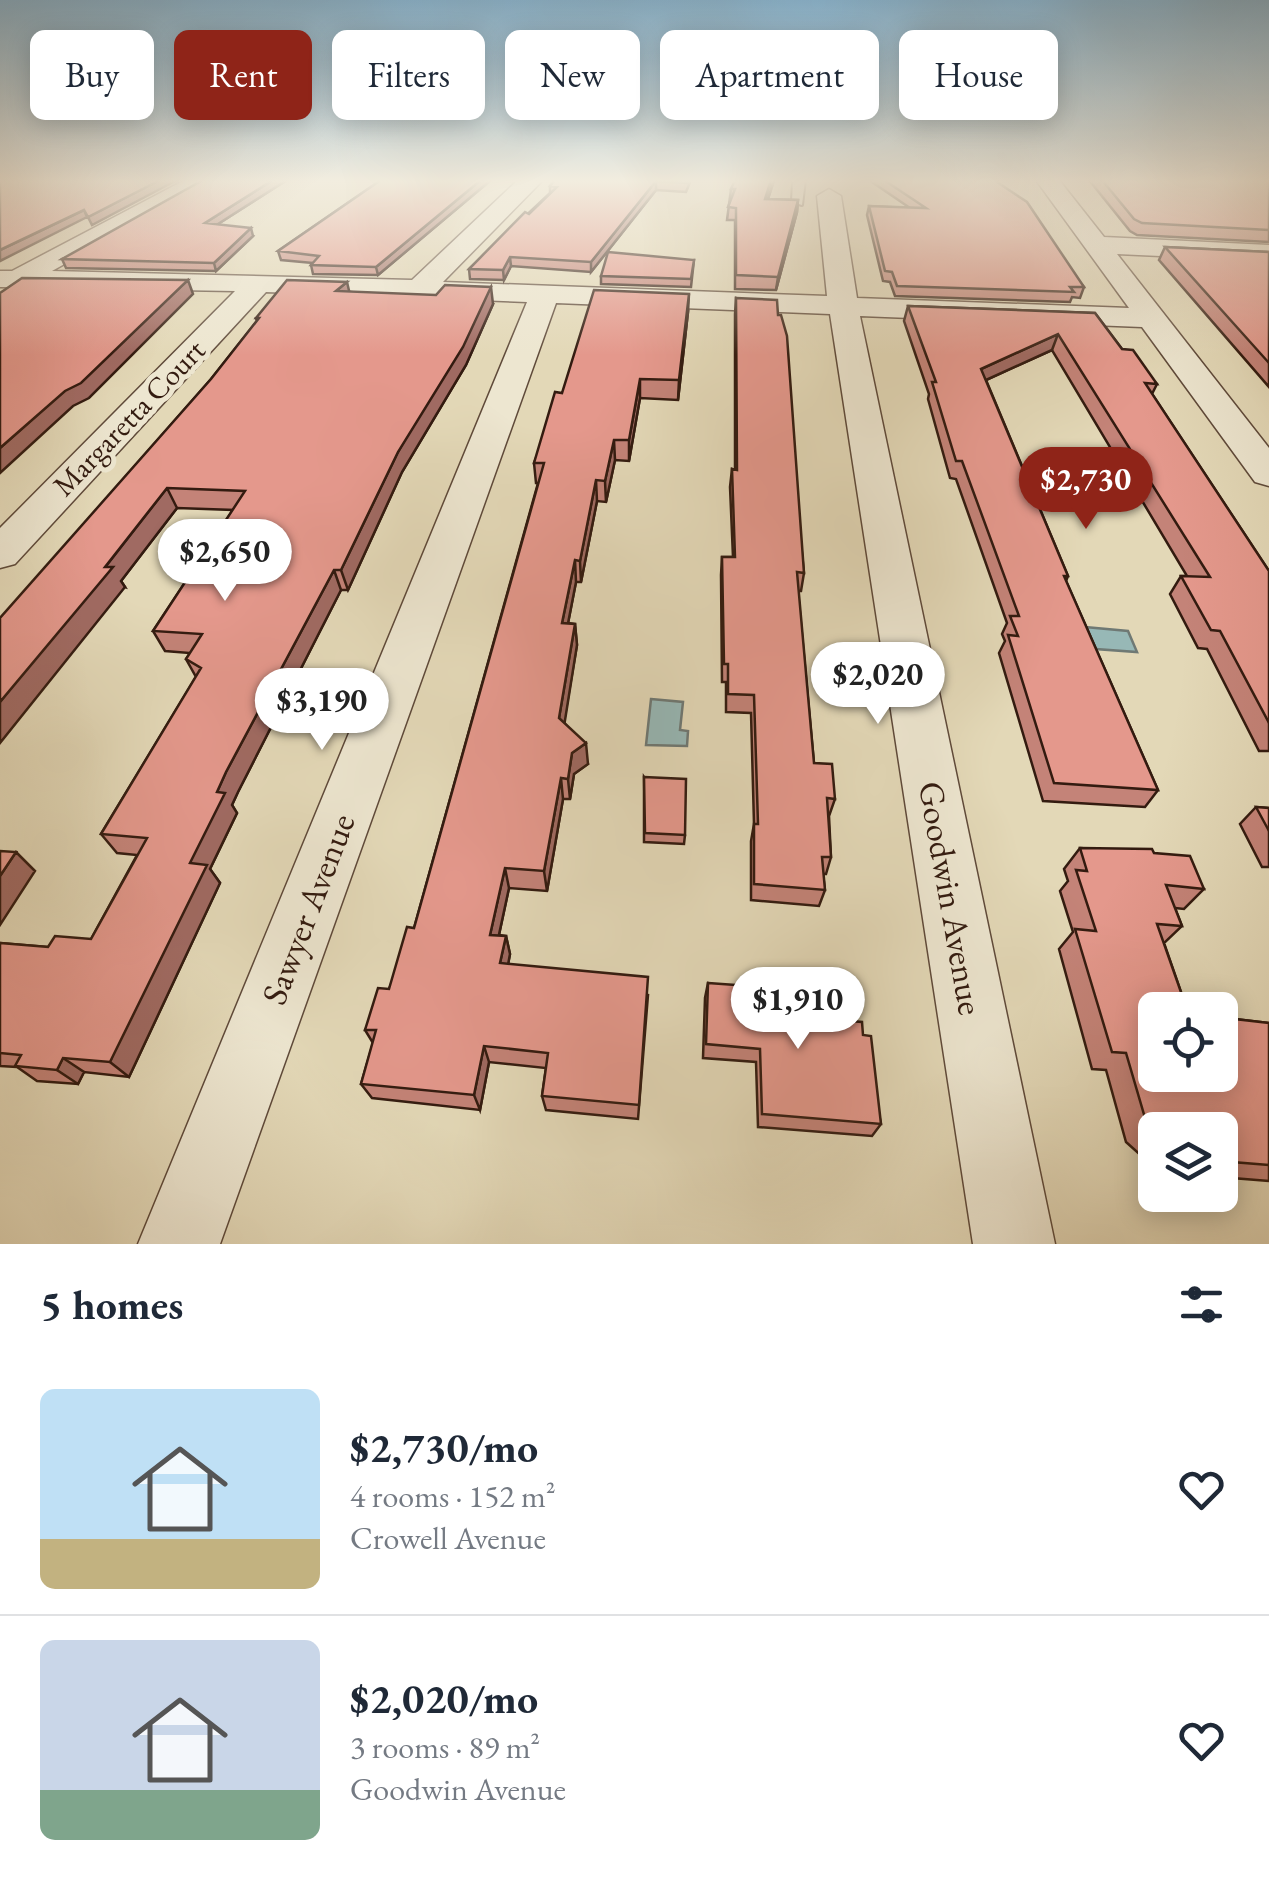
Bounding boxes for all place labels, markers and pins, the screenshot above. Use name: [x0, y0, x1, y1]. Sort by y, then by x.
pin: $2,730: [1005, 447, 1167, 532]
pin: $2,650: [144, 519, 306, 604]
pin: $2,020: [797, 642, 959, 727]
pin: $3,190: [241, 668, 403, 753]
pin: $1,910: [717, 967, 879, 1052]

